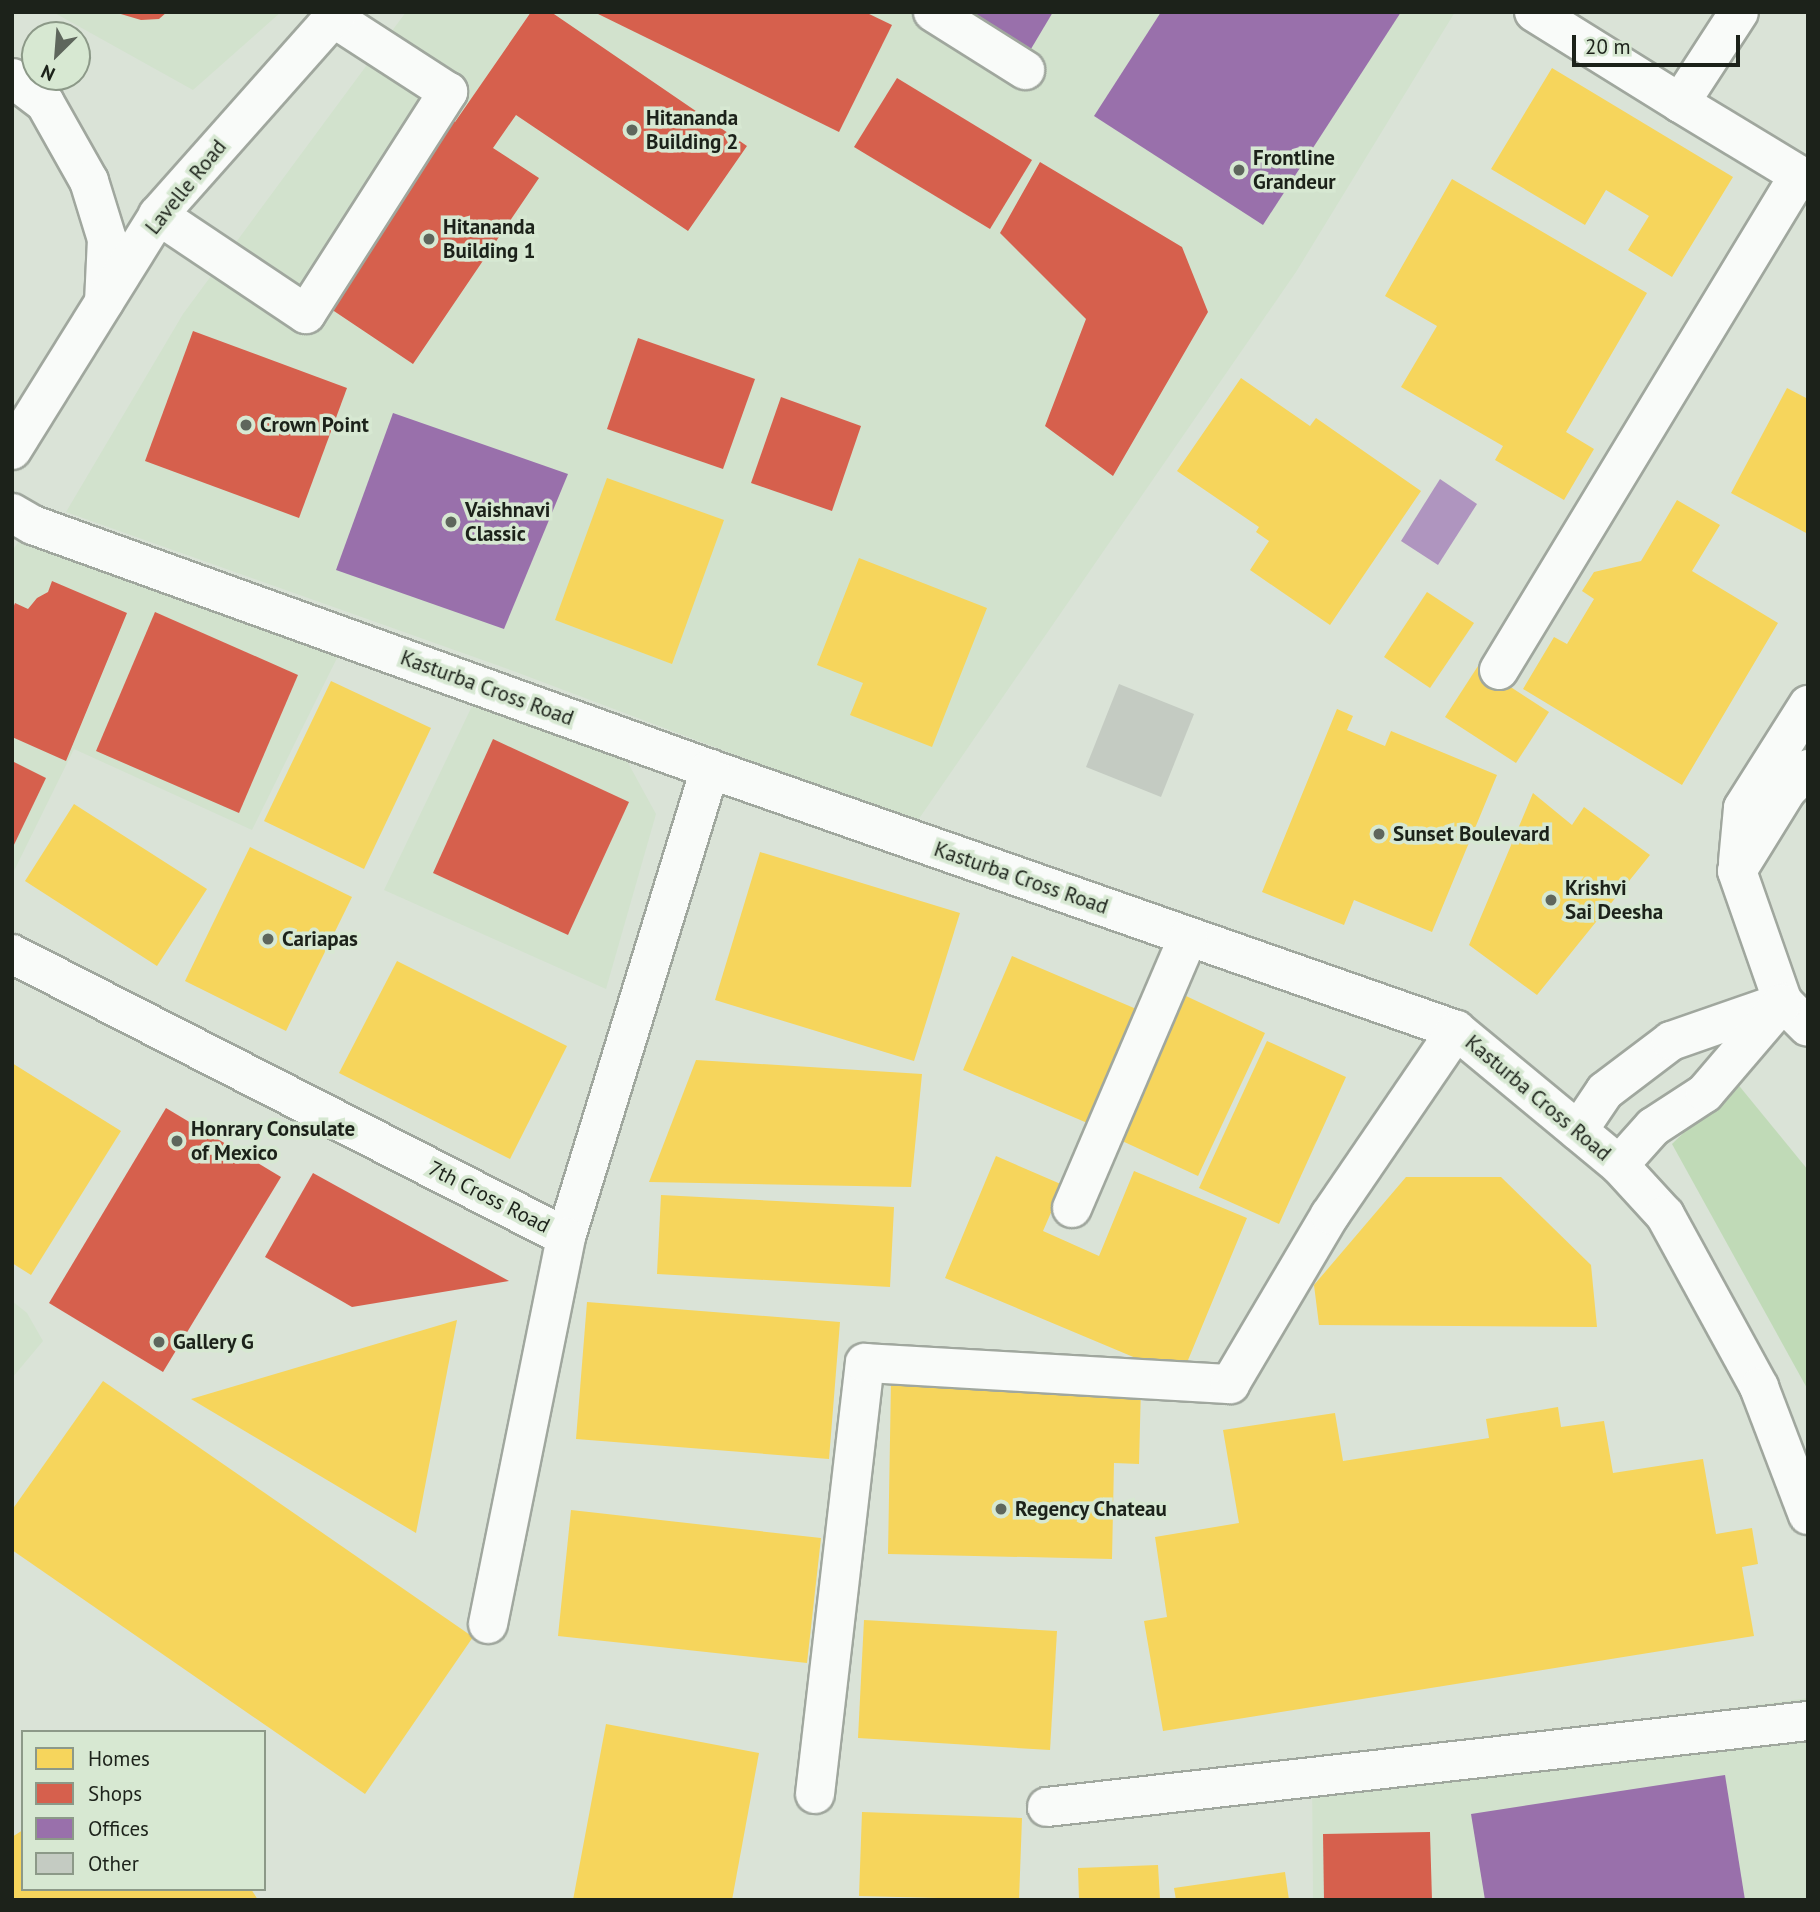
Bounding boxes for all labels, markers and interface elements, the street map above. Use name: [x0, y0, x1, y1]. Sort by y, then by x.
north arrow: [21, 21, 91, 91]
scale bar: [1575, 21, 1743, 65]
text: 20 m: [1585, 33, 1631, 60]
text: N: [37, 60, 59, 87]
place label: Hitananda Building 2: [646, 105, 738, 155]
marker: Hitananda Building 2: [624, 122, 640, 138]
street label: Lavelle Road: [140, 135, 232, 239]
place label: Frontline Grandeur: [1253, 145, 1336, 195]
marker: Frontline Grandeur: [1231, 162, 1247, 178]
place label: Hitananda Building 1: [443, 214, 535, 264]
marker: Hitananda Building 1: [421, 231, 437, 247]
place label: Crown Point: [260, 412, 369, 438]
marker: Crown Point: [238, 417, 254, 433]
place label: Vaishnavi Classic: [465, 497, 550, 547]
marker: Vaishnavi Classic: [443, 514, 459, 530]
street label: Kasturba Cross Road: [397, 645, 577, 731]
place label: Sunset Boulevard: [1393, 821, 1550, 847]
marker: Sunset Boulevard: [1371, 826, 1387, 842]
street label: Kasturba Cross Road: [931, 836, 1111, 920]
place label: Krishvi Sai Deesha: [1565, 875, 1663, 925]
marker: Krishvi Sai Deesha: [1543, 892, 1559, 908]
place label: Cariapas: [282, 926, 358, 952]
marker: Cariapas: [260, 931, 276, 947]
street label: Kasturba Cross Road: [1460, 1030, 1616, 1166]
place label: Honrary Consulate of Mexico: [191, 1116, 356, 1166]
marker: Honrary Consulate of Mexico: [169, 1133, 185, 1149]
street label: 7th Cross Road: [424, 1156, 554, 1238]
place label: Gallery G: [173, 1329, 255, 1355]
marker: Gallery G: [151, 1334, 167, 1350]
place label: Regency Chateau: [1015, 1496, 1168, 1522]
marker: Regency Chateau: [993, 1501, 1009, 1517]
legend: [21, 1730, 266, 1891]
text: Homes: [88, 1745, 150, 1772]
text: Shops: [88, 1780, 142, 1807]
text: Offices: [88, 1815, 149, 1842]
text: Other: [88, 1850, 139, 1877]

